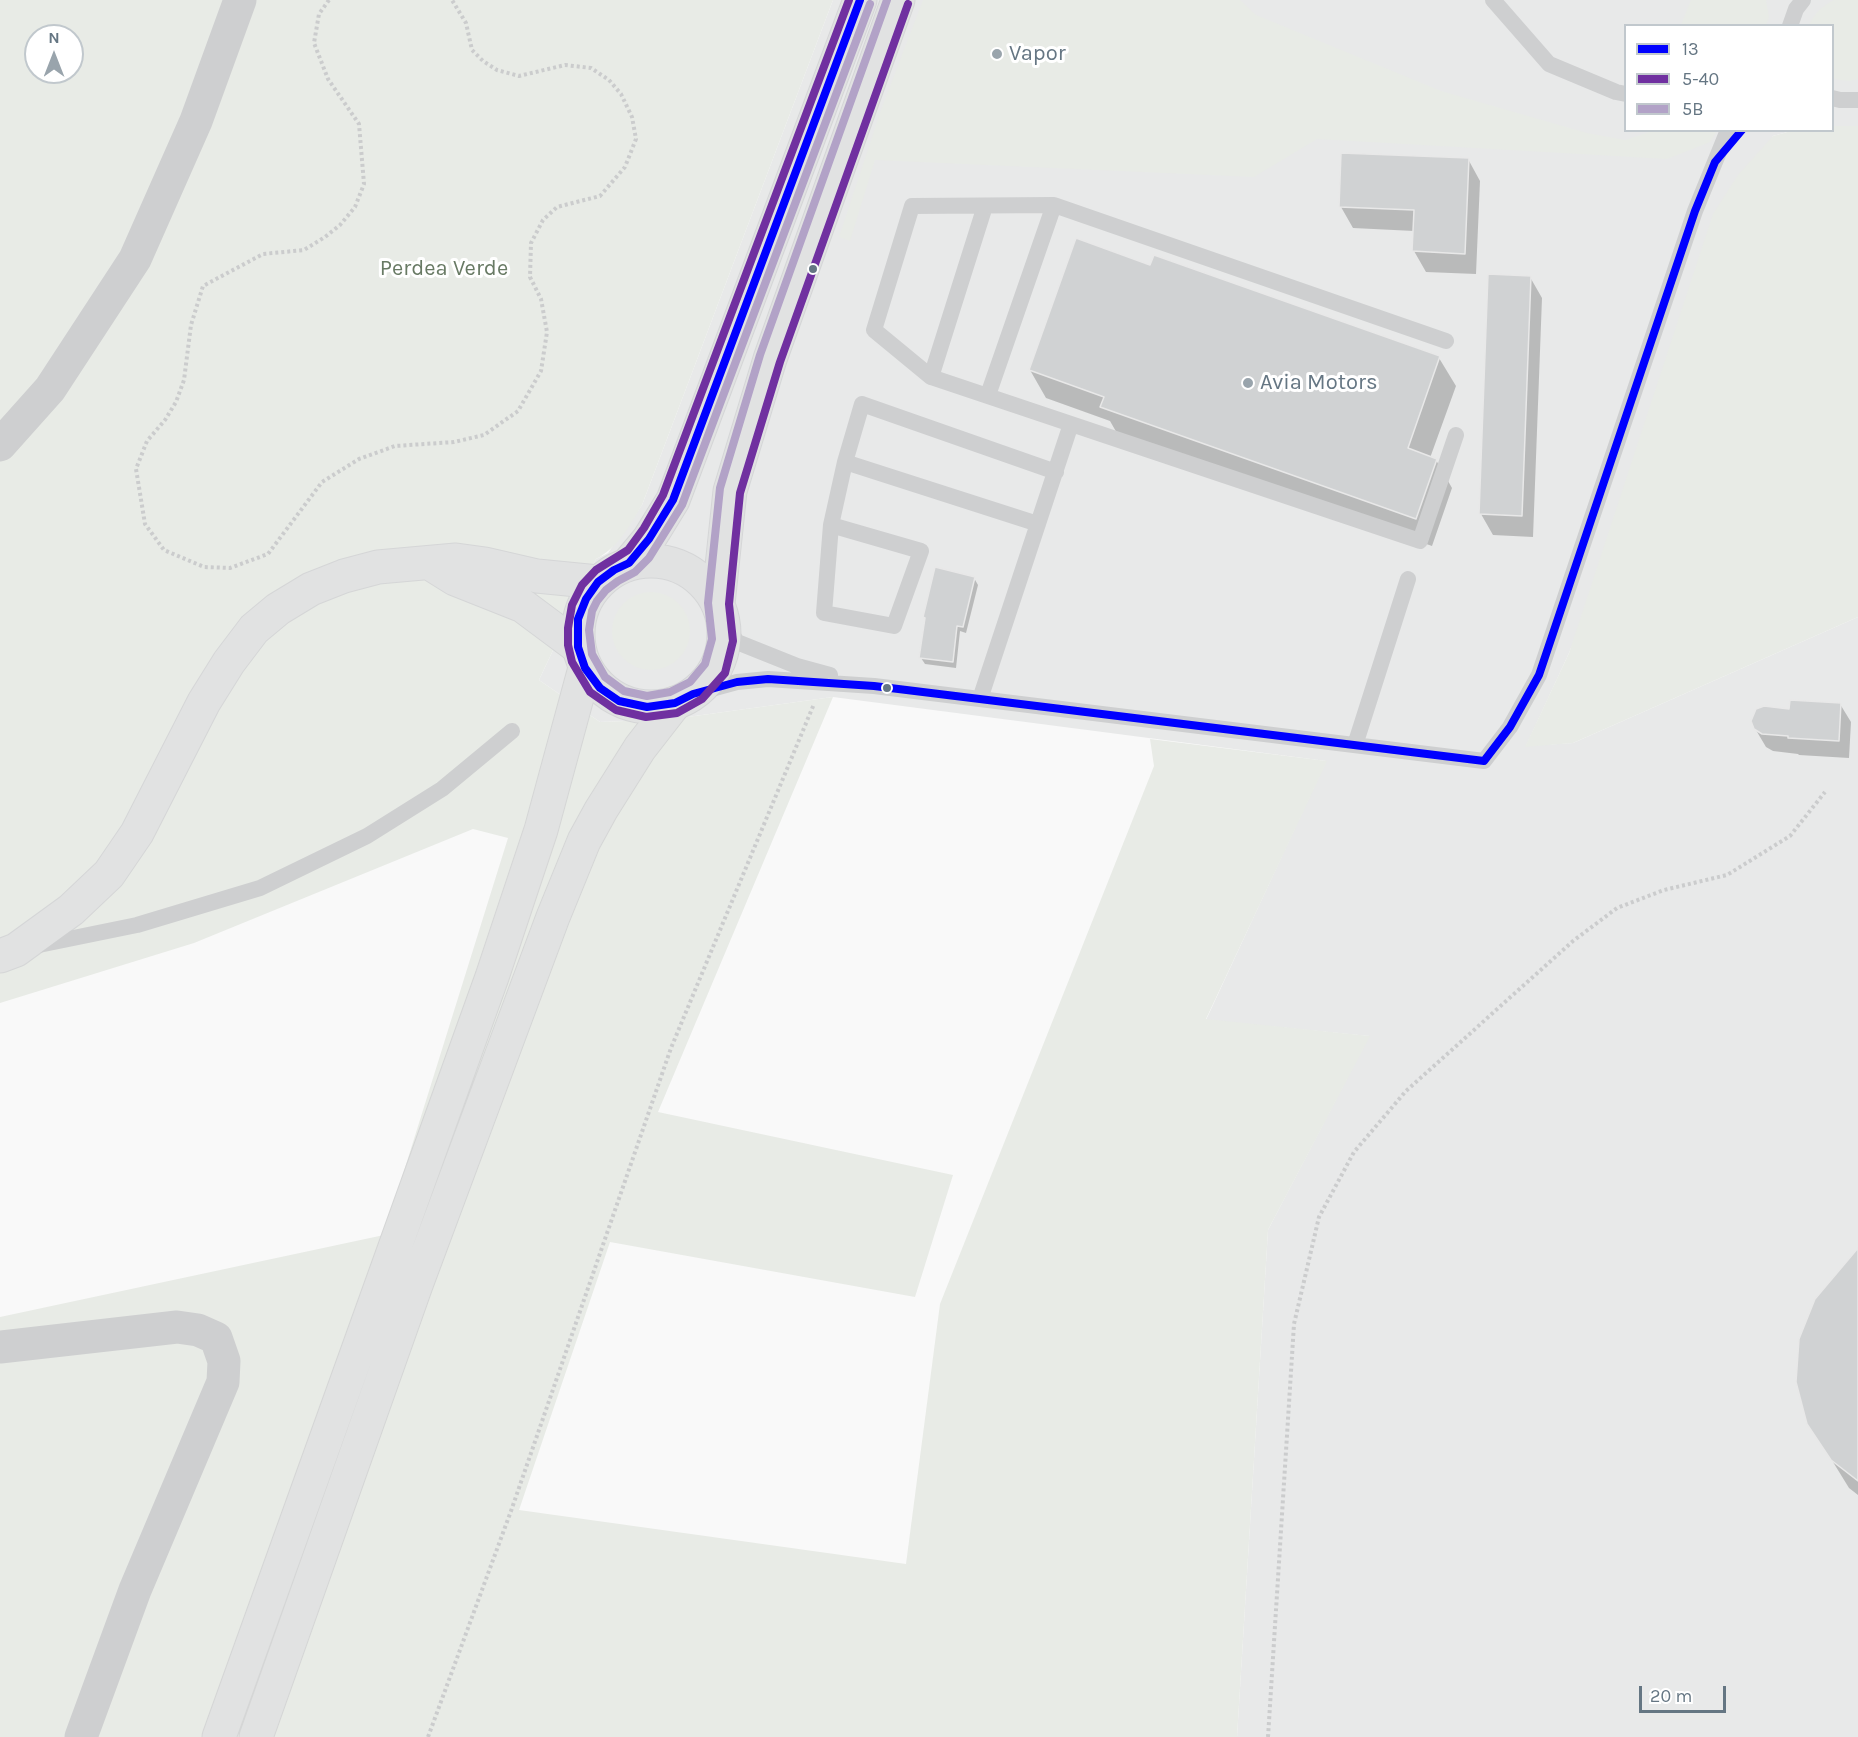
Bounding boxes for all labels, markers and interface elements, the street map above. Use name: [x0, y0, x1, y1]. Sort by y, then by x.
north arrow: [24, 24, 84, 84]
legend: [1624, 24, 1834, 132]
text: N: [48, 28, 60, 47]
text: 13: [1682, 38, 1699, 60]
place label: Vapor: [1009, 41, 1066, 67]
marker: Vapor: [990, 47, 1004, 61]
text: 5-40: [1682, 68, 1719, 90]
text: 5B: [1682, 98, 1703, 120]
park label: Perdea Verde: [380, 256, 508, 282]
unlabelled marker: [807, 263, 819, 275]
place label: Avia Motors: [1260, 370, 1378, 396]
marker: Avia Motors: [1241, 376, 1255, 390]
unlabelled marker: [881, 682, 893, 694]
scale bar: [1642, 1674, 1729, 1712]
text: 20 m: [1650, 1685, 1692, 1707]

